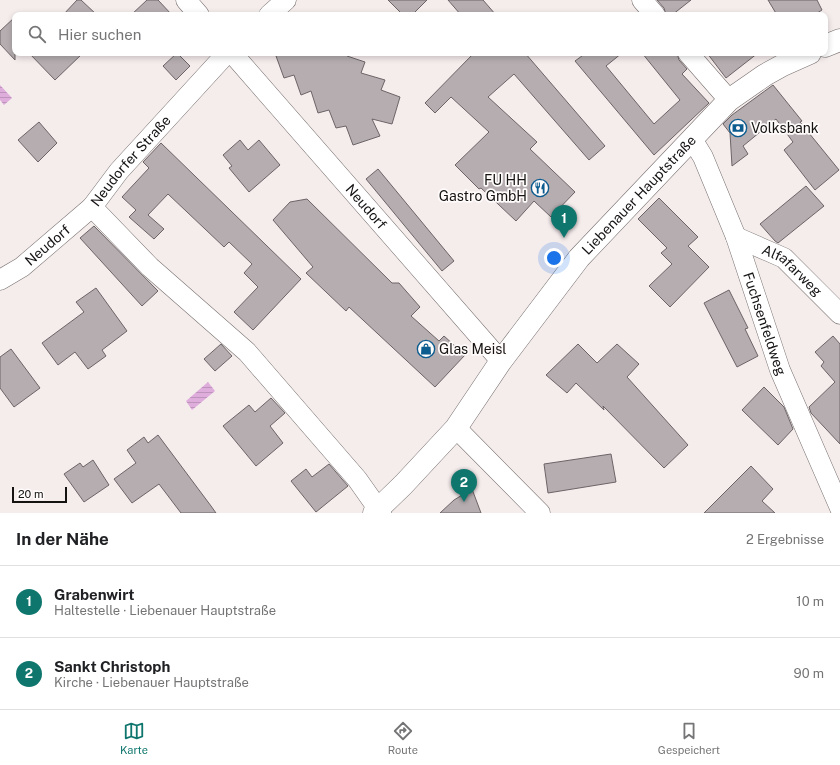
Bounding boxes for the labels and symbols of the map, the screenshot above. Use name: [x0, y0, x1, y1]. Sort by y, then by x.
street label: Neudorfer Straße: [87, 112, 174, 209]
bank icon: Volksbank: [728, 118, 748, 138]
place label: Volksbank: [751, 120, 819, 136]
street label: Liebenauer Hauptstraße: [579, 132, 699, 258]
place label: FU HH Gastro GmbH: [439, 172, 527, 204]
restaurant icon: FU HH Gastro GmbH: [530, 178, 550, 198]
street label: Neudorf: [342, 181, 390, 233]
pin: 1: [551, 205, 577, 238]
street label: Neudorf: [22, 221, 73, 269]
street label: Alfafarweg: [760, 241, 825, 299]
your location: [544, 248, 564, 268]
street label: Fuchsenfeldweg: [740, 270, 790, 378]
shop icon: Glas Meisl: [416, 339, 436, 359]
place label: Glas Meisl: [439, 341, 507, 357]
pin: 2: [451, 469, 477, 502]
scale bar: [12, 485, 67, 504]

